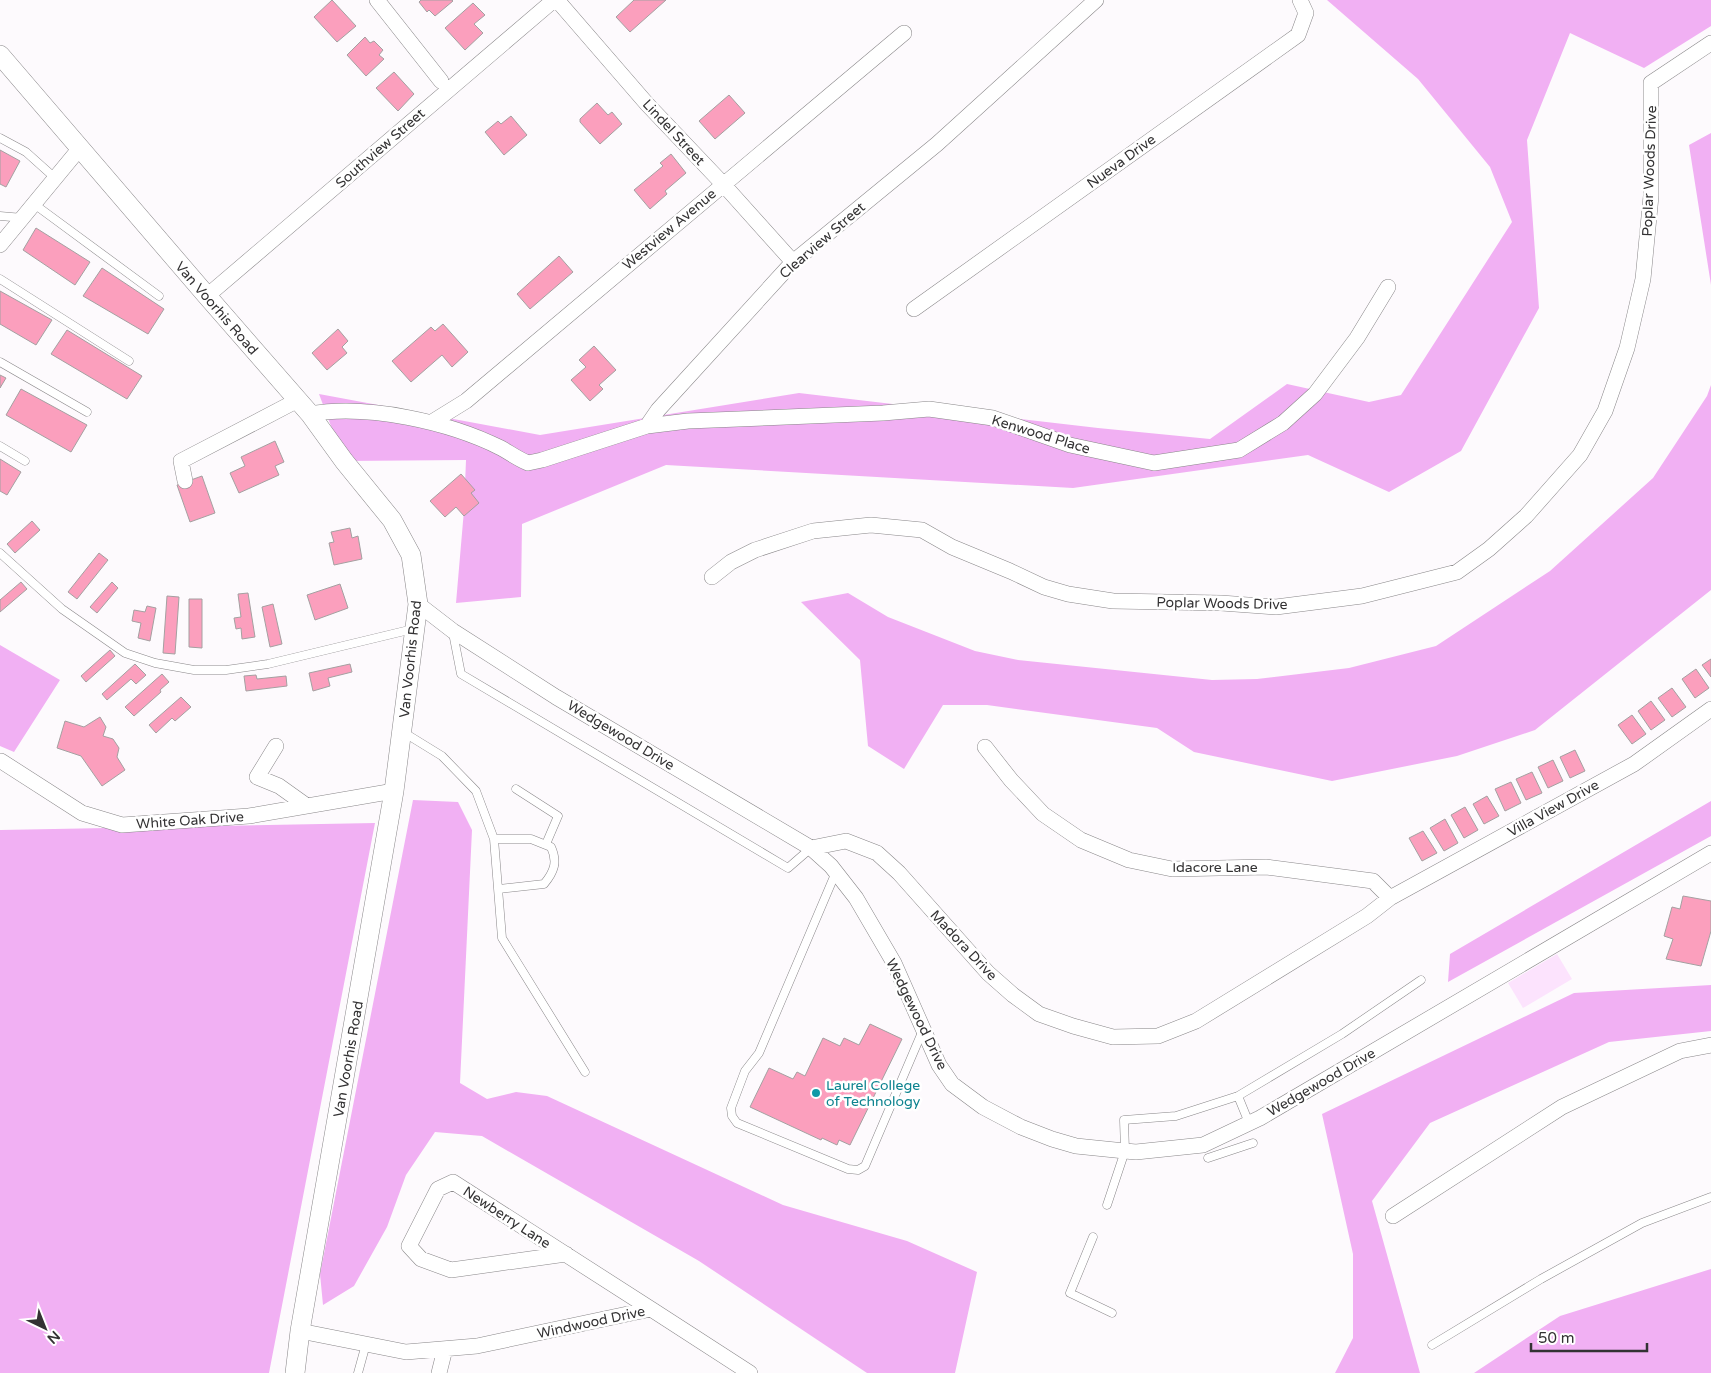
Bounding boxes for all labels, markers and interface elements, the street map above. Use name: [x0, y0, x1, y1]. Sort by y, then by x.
street label: Lindel Street: [639, 96, 709, 169]
street label: Southview Street: [332, 105, 429, 192]
street label: Poplar Woods Drive: [1639, 105, 1660, 237]
street label: Nueva Drive: [1084, 131, 1159, 192]
street label: Westview Avenue: [619, 185, 720, 273]
street label: Clearview Street: [776, 198, 869, 282]
street label: Van Voorhis Road: [172, 258, 262, 358]
street label: Kenwood Place: [989, 411, 1092, 458]
street label: Poplar Woods Drive: [1156, 594, 1288, 613]
street label: Van Voorhis Road: [396, 600, 425, 719]
street label: Wedgewood Drive: [564, 697, 677, 774]
street label: Villa View Drive: [1505, 776, 1602, 841]
street label: White Oak Drive: [136, 808, 244, 833]
street label: Idacore Lane: [1172, 859, 1258, 876]
street label: Madora Drive: [927, 907, 1001, 984]
street label: Wedgewood Drive: [882, 956, 951, 1073]
street label: Van Voorhis Road: [330, 1000, 367, 1119]
street label: Wedgewood Drive: [1264, 1045, 1378, 1120]
place label: Laurel College of Technology: [826, 1077, 921, 1110]
marker: Laurel College of Technology: [810, 1087, 822, 1099]
street label: Newberry Lane: [460, 1183, 554, 1252]
north arrow: [20, 1303, 70, 1353]
street label: Windwood Drive: [536, 1303, 647, 1342]
scale bar: [1531, 1320, 1647, 1352]
text: N: [44, 1327, 63, 1347]
text: 50 m: [1538, 1329, 1575, 1347]

